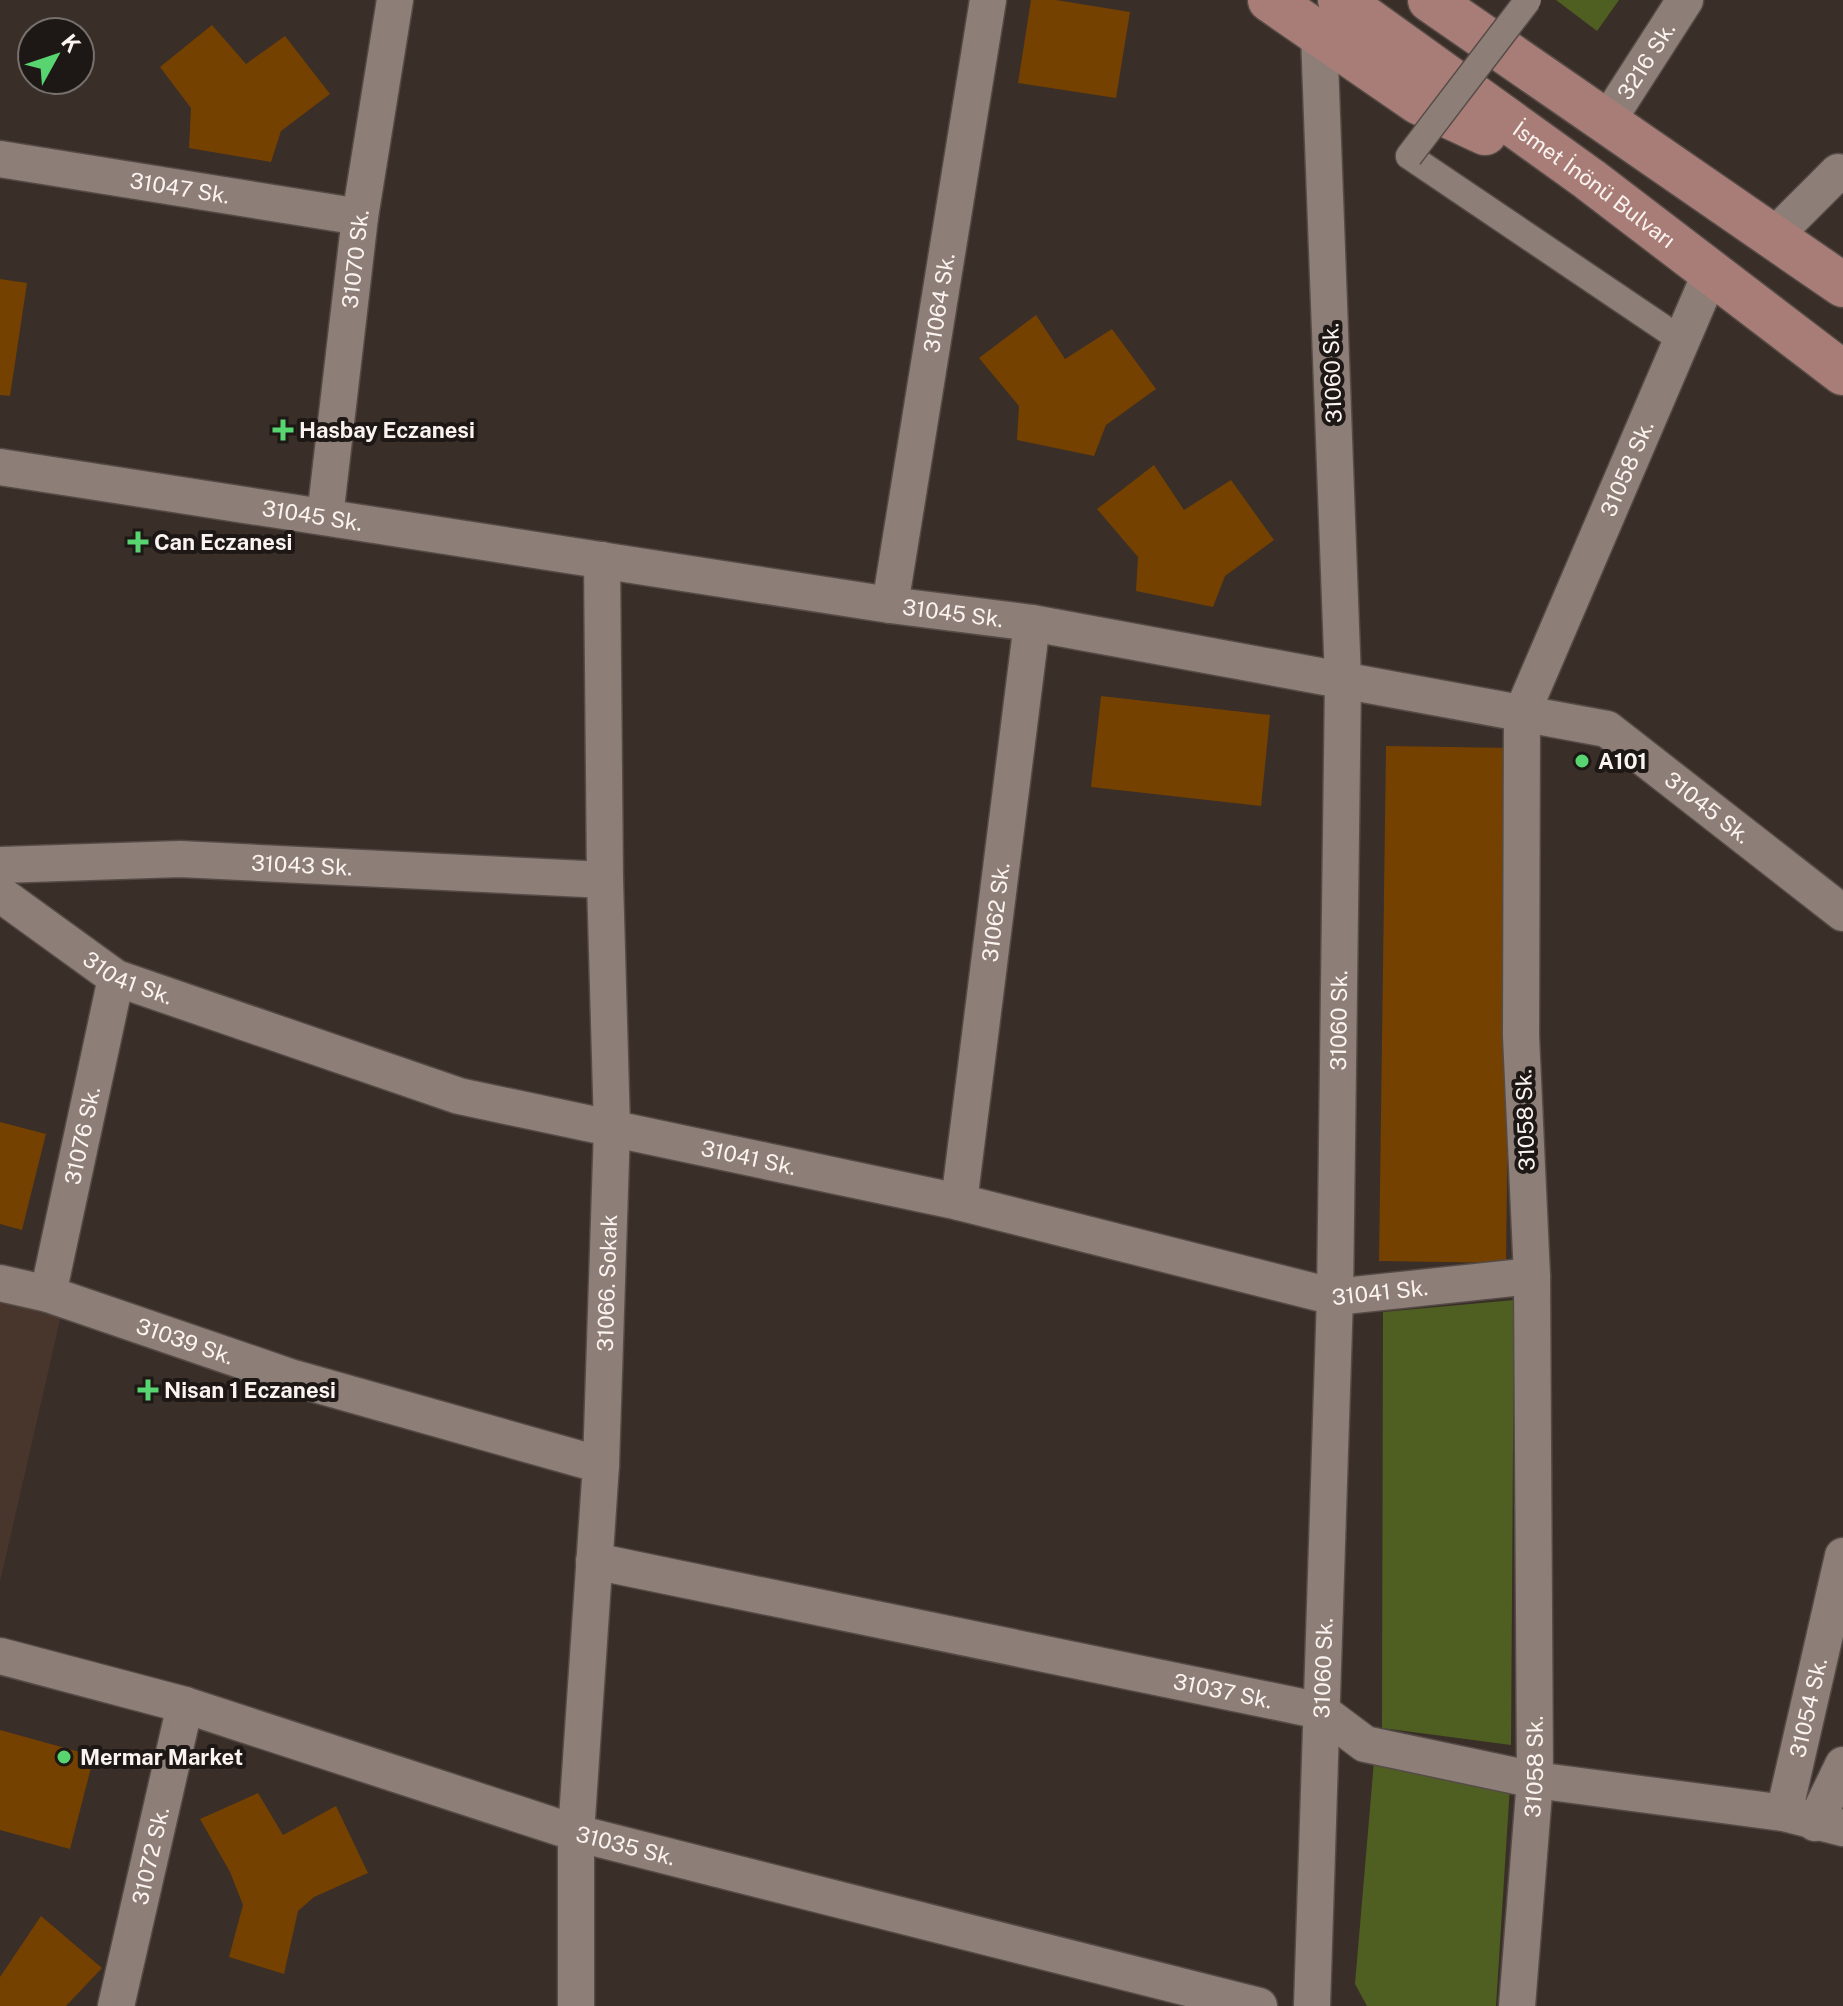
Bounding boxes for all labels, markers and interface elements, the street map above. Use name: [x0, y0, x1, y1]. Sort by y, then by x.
north arrow: [16, 16, 96, 96]
street label: 3216 Sk.: [1612, 17, 1680, 104]
text: K: [56, 29, 86, 58]
street label: İsmet İnönü Bulvarı: [1508, 115, 1680, 253]
street label: 31047 Sk.: [128, 167, 231, 209]
street label: 31070 Sk.: [336, 207, 374, 310]
street label: 31064 Sk.: [918, 251, 960, 355]
street label: 31060 Sk.: [1317, 322, 1347, 424]
street label: 31058 Sk.: [1595, 416, 1659, 521]
place label: Hasbay Eczanesi: [299, 417, 475, 443]
marker: Hasbay Eczanesi: [274, 421, 292, 439]
street label: 31045 Sk.: [260, 495, 364, 536]
place label: Can Eczanesi: [154, 529, 292, 555]
marker: Can Eczanesi: [129, 533, 147, 551]
street label: 31045 Sk.: [901, 594, 1005, 632]
place label: A101: [1598, 748, 1647, 774]
marker: A101: [1573, 752, 1591, 770]
street label: 31045 Sk.: [1660, 766, 1756, 849]
street label: 31043 Sk.: [250, 850, 353, 881]
street label: 31062 Sk.: [976, 861, 1015, 964]
street label: 31041 Sk.: [78, 945, 176, 1009]
street label: 31060 Sk.: [1325, 970, 1352, 1071]
street label: 31058 Sk.: [1510, 1069, 1540, 1171]
street label: 31076 Sk.: [59, 1084, 105, 1187]
street label: 31041 Sk.: [699, 1135, 799, 1180]
street label: 31066. Sokak: [592, 1214, 622, 1352]
street label: 31041 Sk.: [1331, 1274, 1429, 1310]
street label: 31039 Sk.: [133, 1312, 237, 1370]
place label: Nisan 1 Eczanesi: [164, 1377, 336, 1403]
marker: Nisan 1 Eczanesi: [139, 1381, 157, 1399]
street label: 31060 Sk.: [1308, 1617, 1338, 1719]
street label: 31054 Sk.: [1784, 1655, 1832, 1760]
street label: 31037 Sk.: [1171, 1668, 1274, 1714]
street label: 31058 Sk.: [1519, 1716, 1548, 1819]
place label: Mermar Market: [80, 1744, 243, 1770]
marker: Mermar Market: [55, 1748, 73, 1766]
street label: 31072 Sk.: [127, 1804, 174, 1907]
street label: 31035 Sk.: [573, 1821, 678, 1871]

